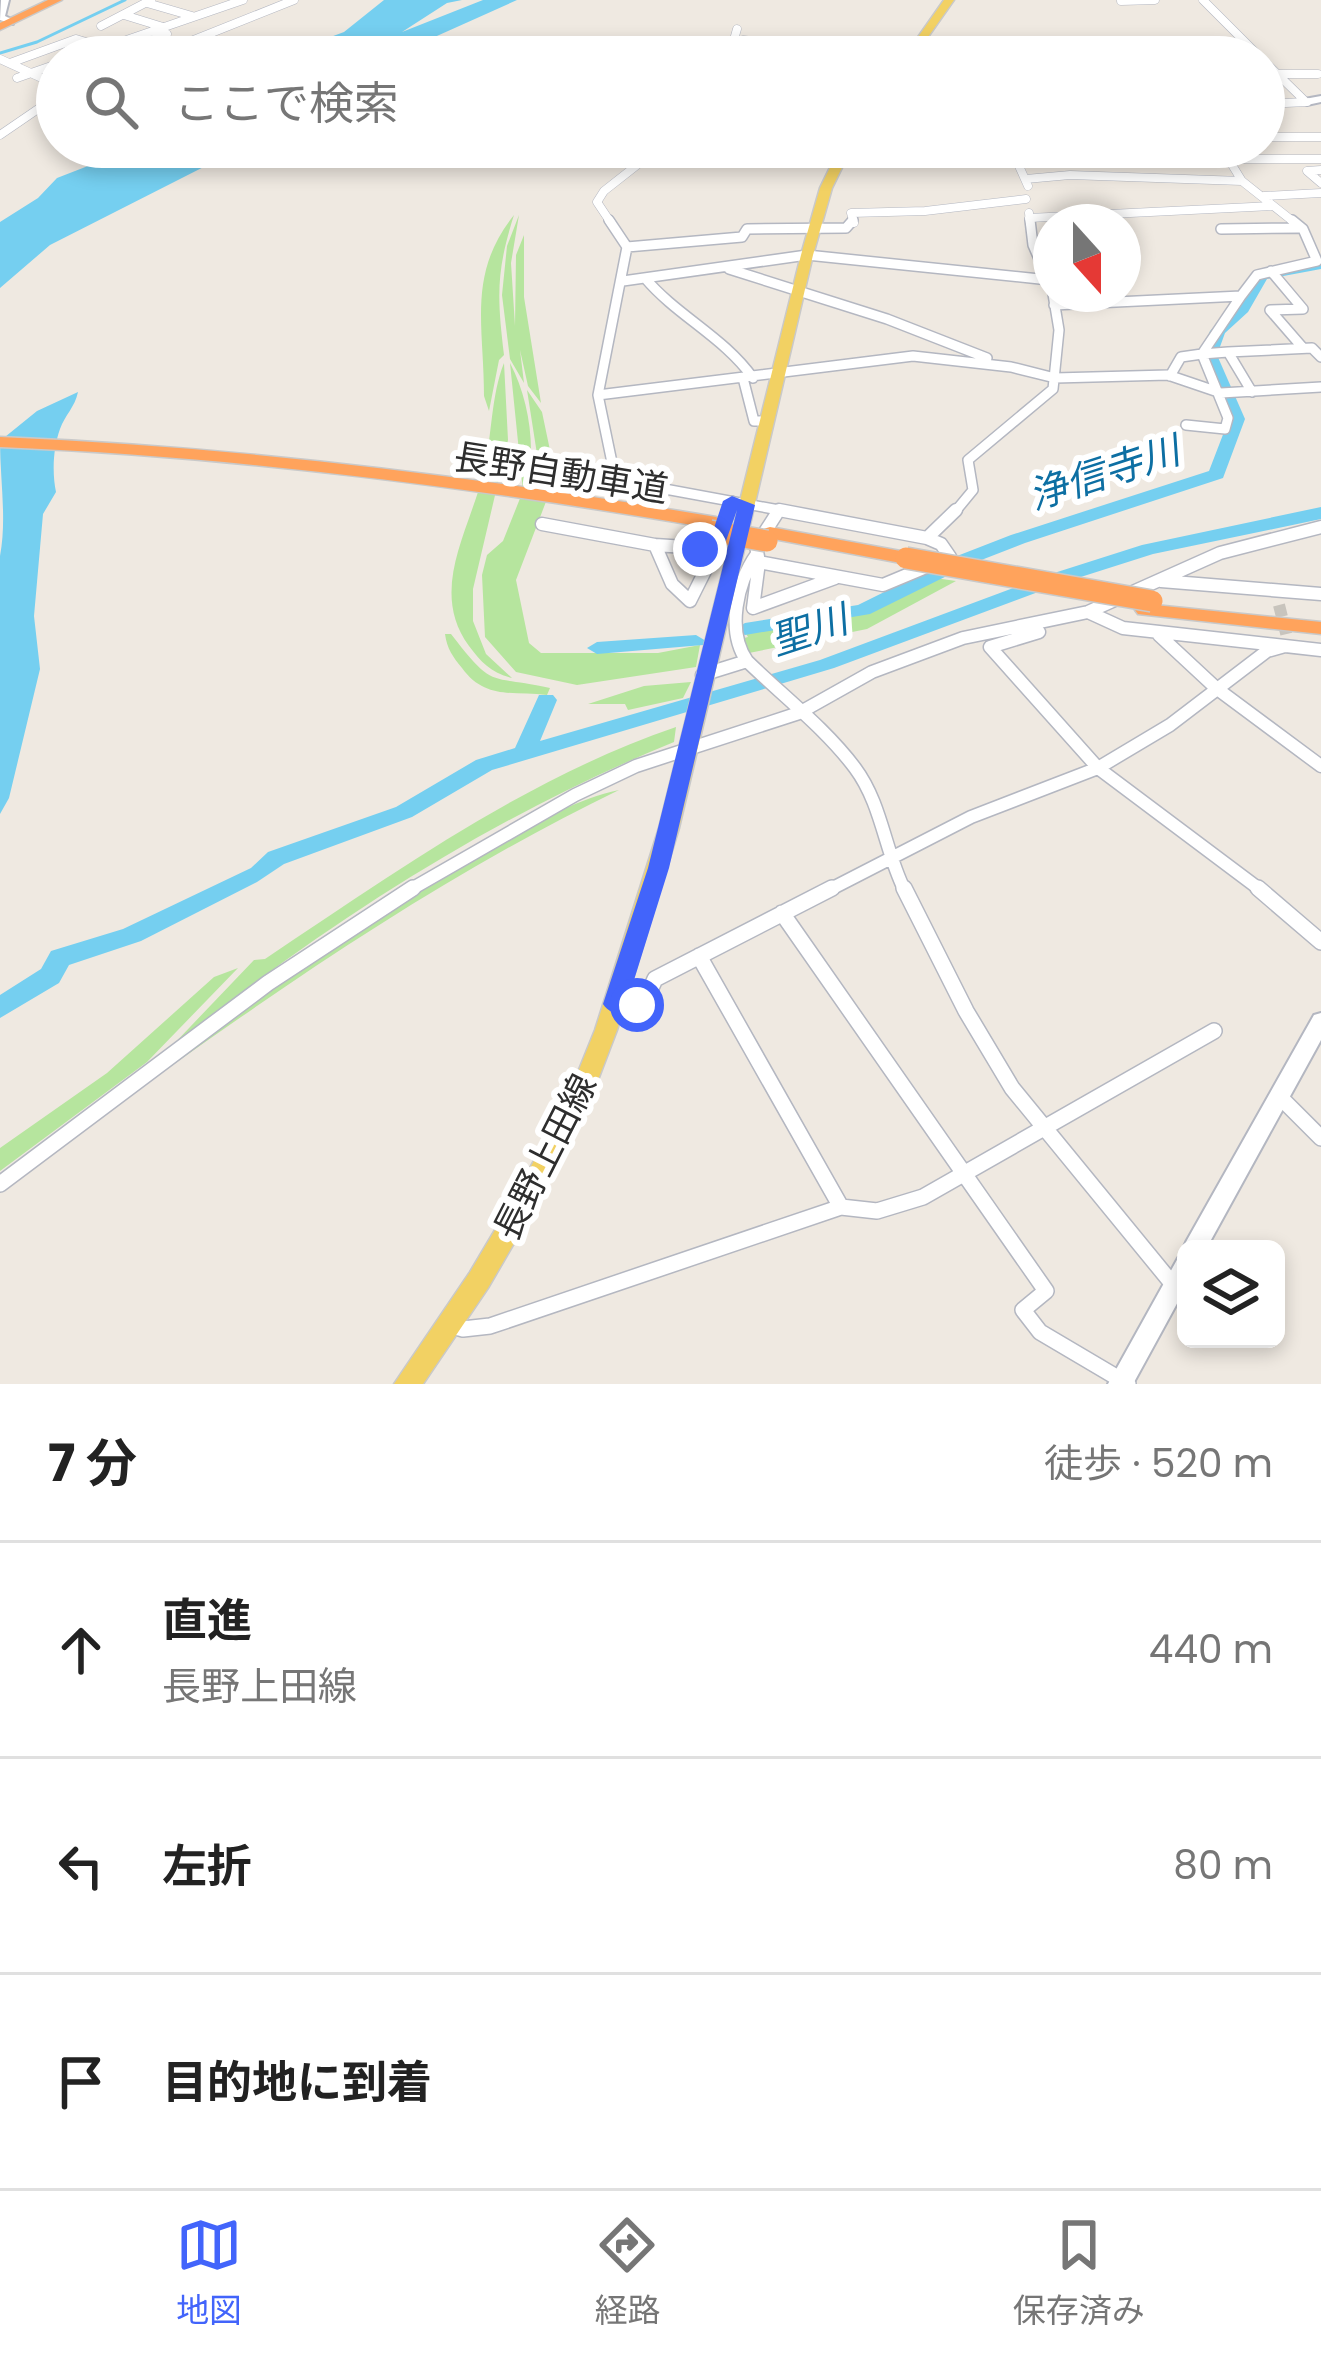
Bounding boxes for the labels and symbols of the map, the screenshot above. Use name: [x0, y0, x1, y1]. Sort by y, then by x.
north arrow: [1033, 204, 1141, 312]
water label: 浄信寺川: [1021, 422, 1190, 523]
street label: 長野自動車道: [450, 431, 672, 515]
route end: [673, 522, 727, 576]
water label: 聖川: [763, 591, 858, 668]
route start: [610, 978, 664, 1032]
street label: 長野上田線: [481, 1065, 609, 1249]

